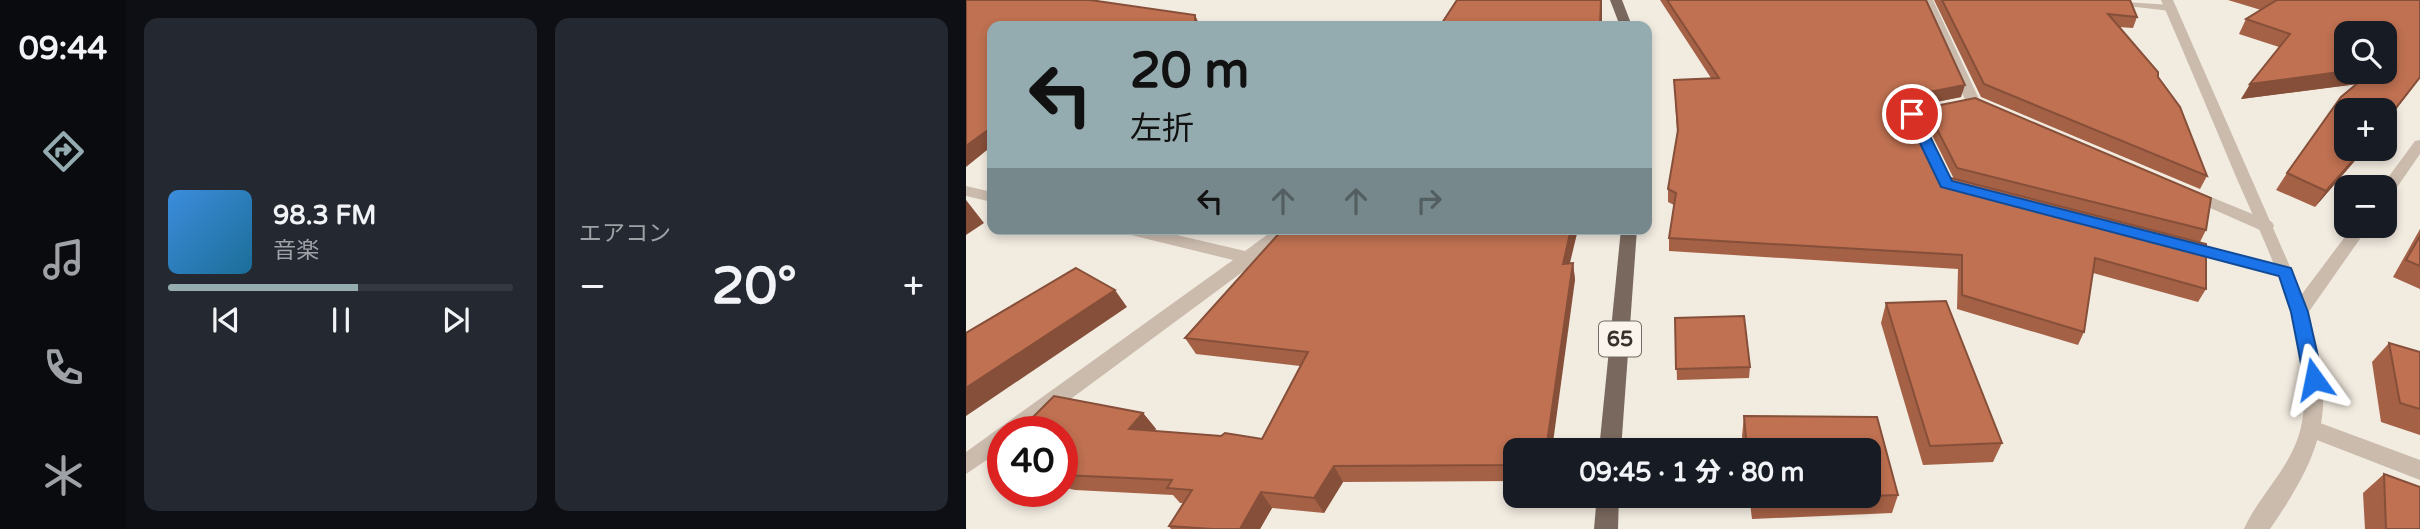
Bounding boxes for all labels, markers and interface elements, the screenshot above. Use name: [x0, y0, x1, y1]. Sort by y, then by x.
map controls: [2334, 21, 2397, 238]
button: search: [2334, 21, 2397, 84]
text: 09:44: [19, 30, 107, 68]
text: 20 m: [1130, 42, 1249, 101]
icon: left: [1015, 49, 1106, 140]
pin: [1882, 84, 1942, 144]
icon: arrive: [1893, 95, 1931, 133]
button: +: [2334, 98, 2397, 161]
text: 左折: [1130, 110, 1194, 148]
icon: directions: [39, 127, 88, 176]
button: −: [2334, 175, 2397, 238]
icon: left: [1191, 182, 1229, 220]
icon: ahead: [1264, 182, 1302, 220]
icon: ahead: [1337, 182, 1375, 220]
icon: right: [1410, 182, 1448, 220]
text: 98.3 FM: [273, 200, 376, 231]
text: エアコン: [579, 220, 671, 248]
icon: music: [39, 235, 88, 284]
text: 音楽: [273, 237, 319, 265]
text: 20°: [712, 255, 797, 318]
text: −: [579, 264, 606, 310]
text: +: [903, 264, 924, 310]
icon: previous: [207, 301, 245, 339]
icon: pause: [322, 301, 360, 339]
icon: next: [437, 301, 475, 339]
road number: 65: [1599, 322, 1641, 356]
position arrow: [2277, 342, 2351, 416]
icon: phone: [39, 343, 88, 392]
speed limit sign: 40: [987, 416, 1078, 507]
icon: climate: [39, 451, 88, 500]
text: 09:45 · 1 分 · 80 m: [1579, 457, 1805, 488]

